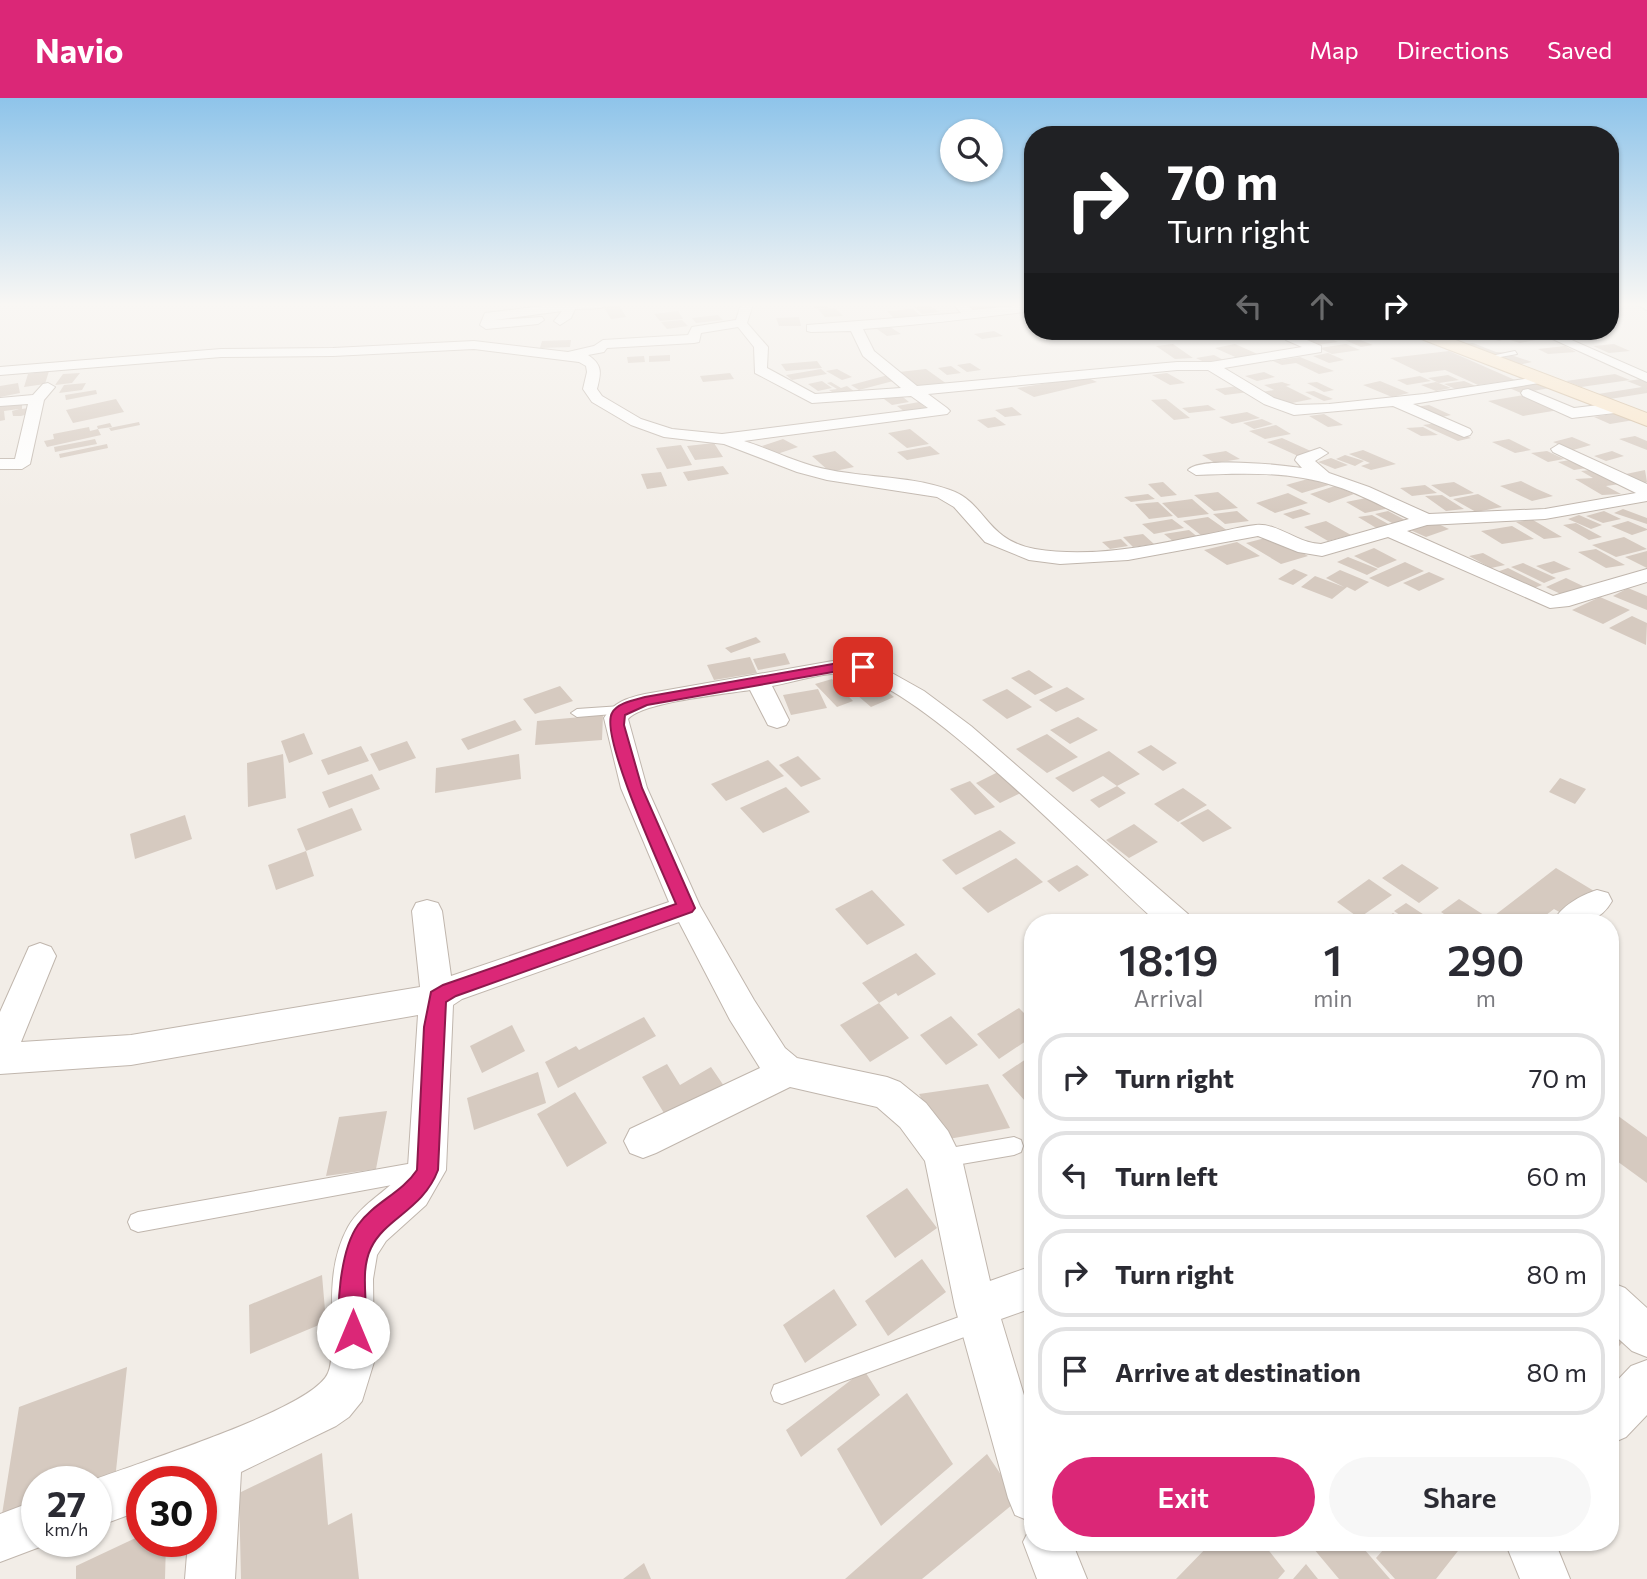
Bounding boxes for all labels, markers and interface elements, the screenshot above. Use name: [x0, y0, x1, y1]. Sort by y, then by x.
text: Navio: [35, 29, 124, 70]
text: Map: [1309, 35, 1359, 64]
text: Directions: [1397, 35, 1509, 64]
text: Saved: [1547, 35, 1612, 64]
map controls: [940, 119, 1003, 182]
button: search: [940, 119, 1003, 182]
text: 70 m: [1167, 150, 1278, 210]
icon: right: [1052, 154, 1143, 245]
text: Turn right: [1167, 210, 1310, 250]
icon: left: [1230, 287, 1268, 325]
icon: ahead: [1303, 287, 1341, 325]
icon: right: [1376, 287, 1414, 325]
pin: [833, 637, 893, 697]
icon: arrive: [844, 648, 882, 686]
text: 18:19: [1119, 933, 1218, 985]
text: 1: [1323, 933, 1342, 985]
text: 290: [1447, 933, 1524, 985]
text: Arrival: [1134, 984, 1203, 1012]
text: min: [1313, 984, 1352, 1012]
text: m: [1476, 984, 1496, 1012]
icon: right: [1056, 1058, 1094, 1096]
text: Turn right: [1115, 1062, 1234, 1093]
text: 70 m: [1529, 1062, 1587, 1093]
icon: left: [1056, 1156, 1094, 1194]
text: Turn left: [1115, 1160, 1218, 1191]
text: 60 m: [1527, 1160, 1587, 1191]
icon: right: [1056, 1254, 1094, 1292]
text: Turn right: [1115, 1258, 1234, 1289]
text: 80 m: [1527, 1258, 1587, 1289]
position arrow: [316, 1295, 390, 1369]
icon: arrive: [1056, 1352, 1094, 1390]
text: Arrive at destination: [1115, 1356, 1361, 1387]
text: 80 m: [1527, 1356, 1587, 1387]
button: Exit: [1052, 1457, 1315, 1537]
button: Share: [1329, 1457, 1591, 1537]
speed limit sign: 30: [126, 1466, 217, 1557]
text: 27: [47, 1481, 86, 1524]
text: km/h: [45, 1518, 88, 1540]

